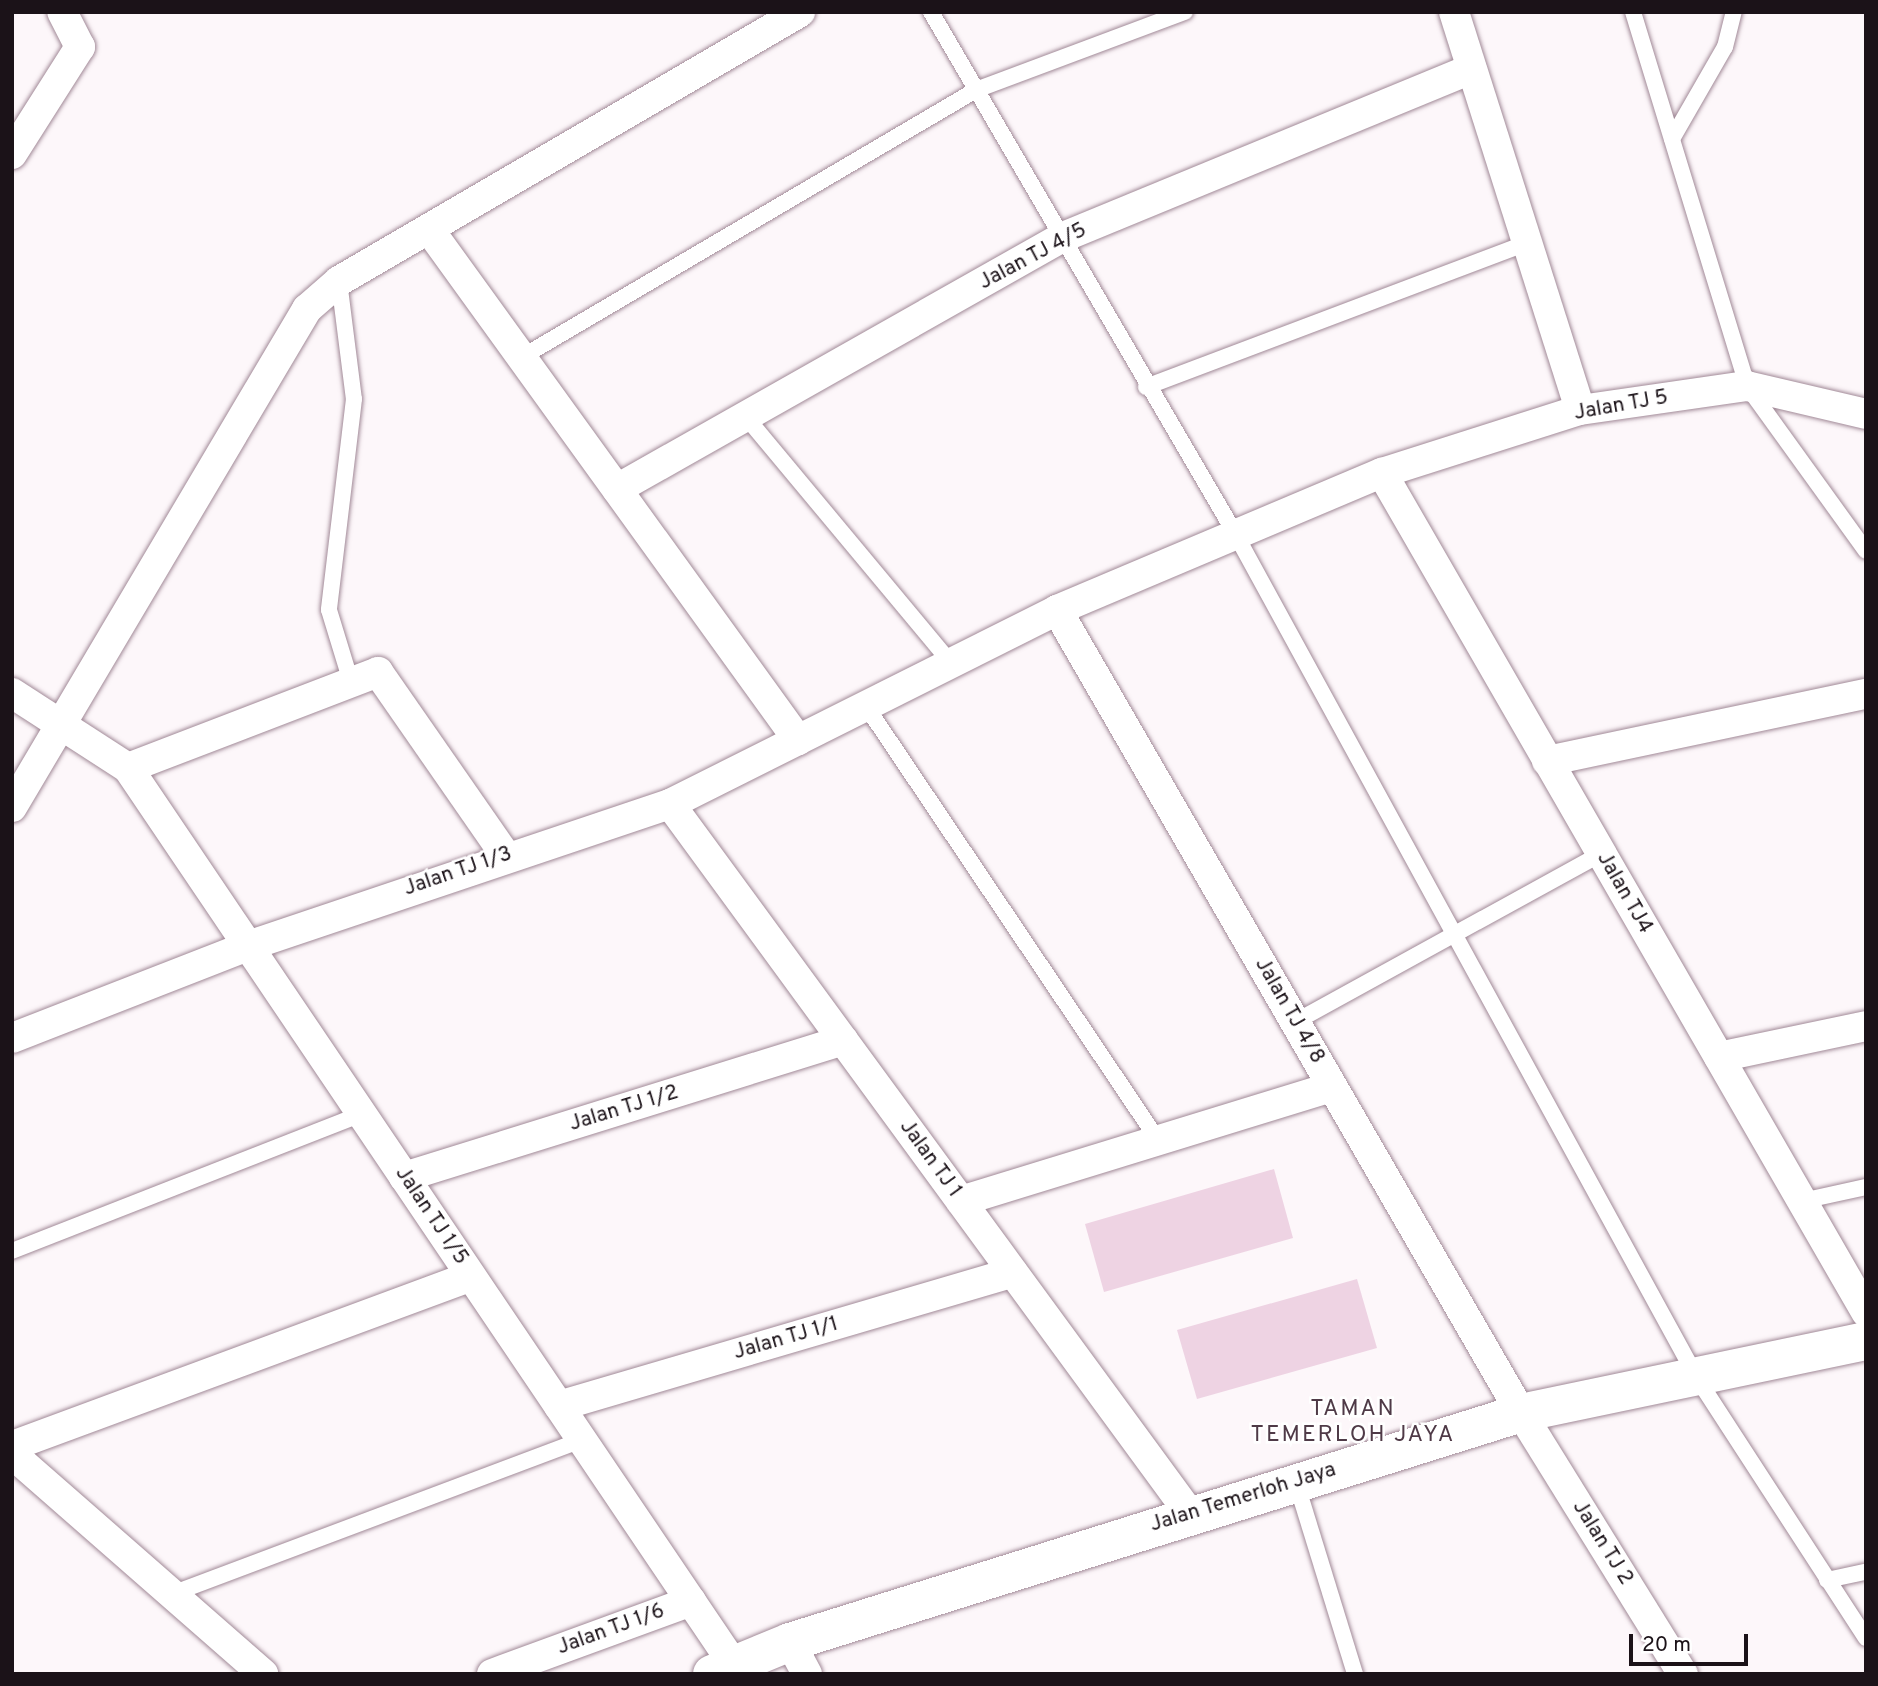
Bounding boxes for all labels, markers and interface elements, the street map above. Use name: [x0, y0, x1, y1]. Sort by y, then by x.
street label: Jalan TJ 4/5: [974, 218, 1092, 296]
street label: Jalan TJ 5: [1572, 385, 1670, 427]
street label: Jalan TJ 1/3: [400, 842, 516, 902]
street label: Jalan TJ4: [1590, 847, 1658, 939]
street label: Jalan TJ 4/8: [1248, 953, 1330, 1069]
street label: Jalan TJ 1/2: [566, 1080, 682, 1138]
street label: Jalan TJ 1: [893, 1115, 967, 1203]
street label: Jalan TJ 1/5: [389, 1162, 473, 1270]
street label: Jalan TJ 1/1: [730, 1312, 842, 1366]
district label: TAMAN TEMERLOH JAYA: [1252, 1396, 1454, 1450]
street label: Jalan Temerloh Jaya: [1147, 1458, 1339, 1538]
street label: Jalan TJ 2: [1566, 1496, 1638, 1590]
street label: Jalan TJ 1/6: [553, 1599, 669, 1661]
scale bar: [1633, 1620, 1752, 1664]
text: 20 m: [1642, 1632, 1691, 1659]

